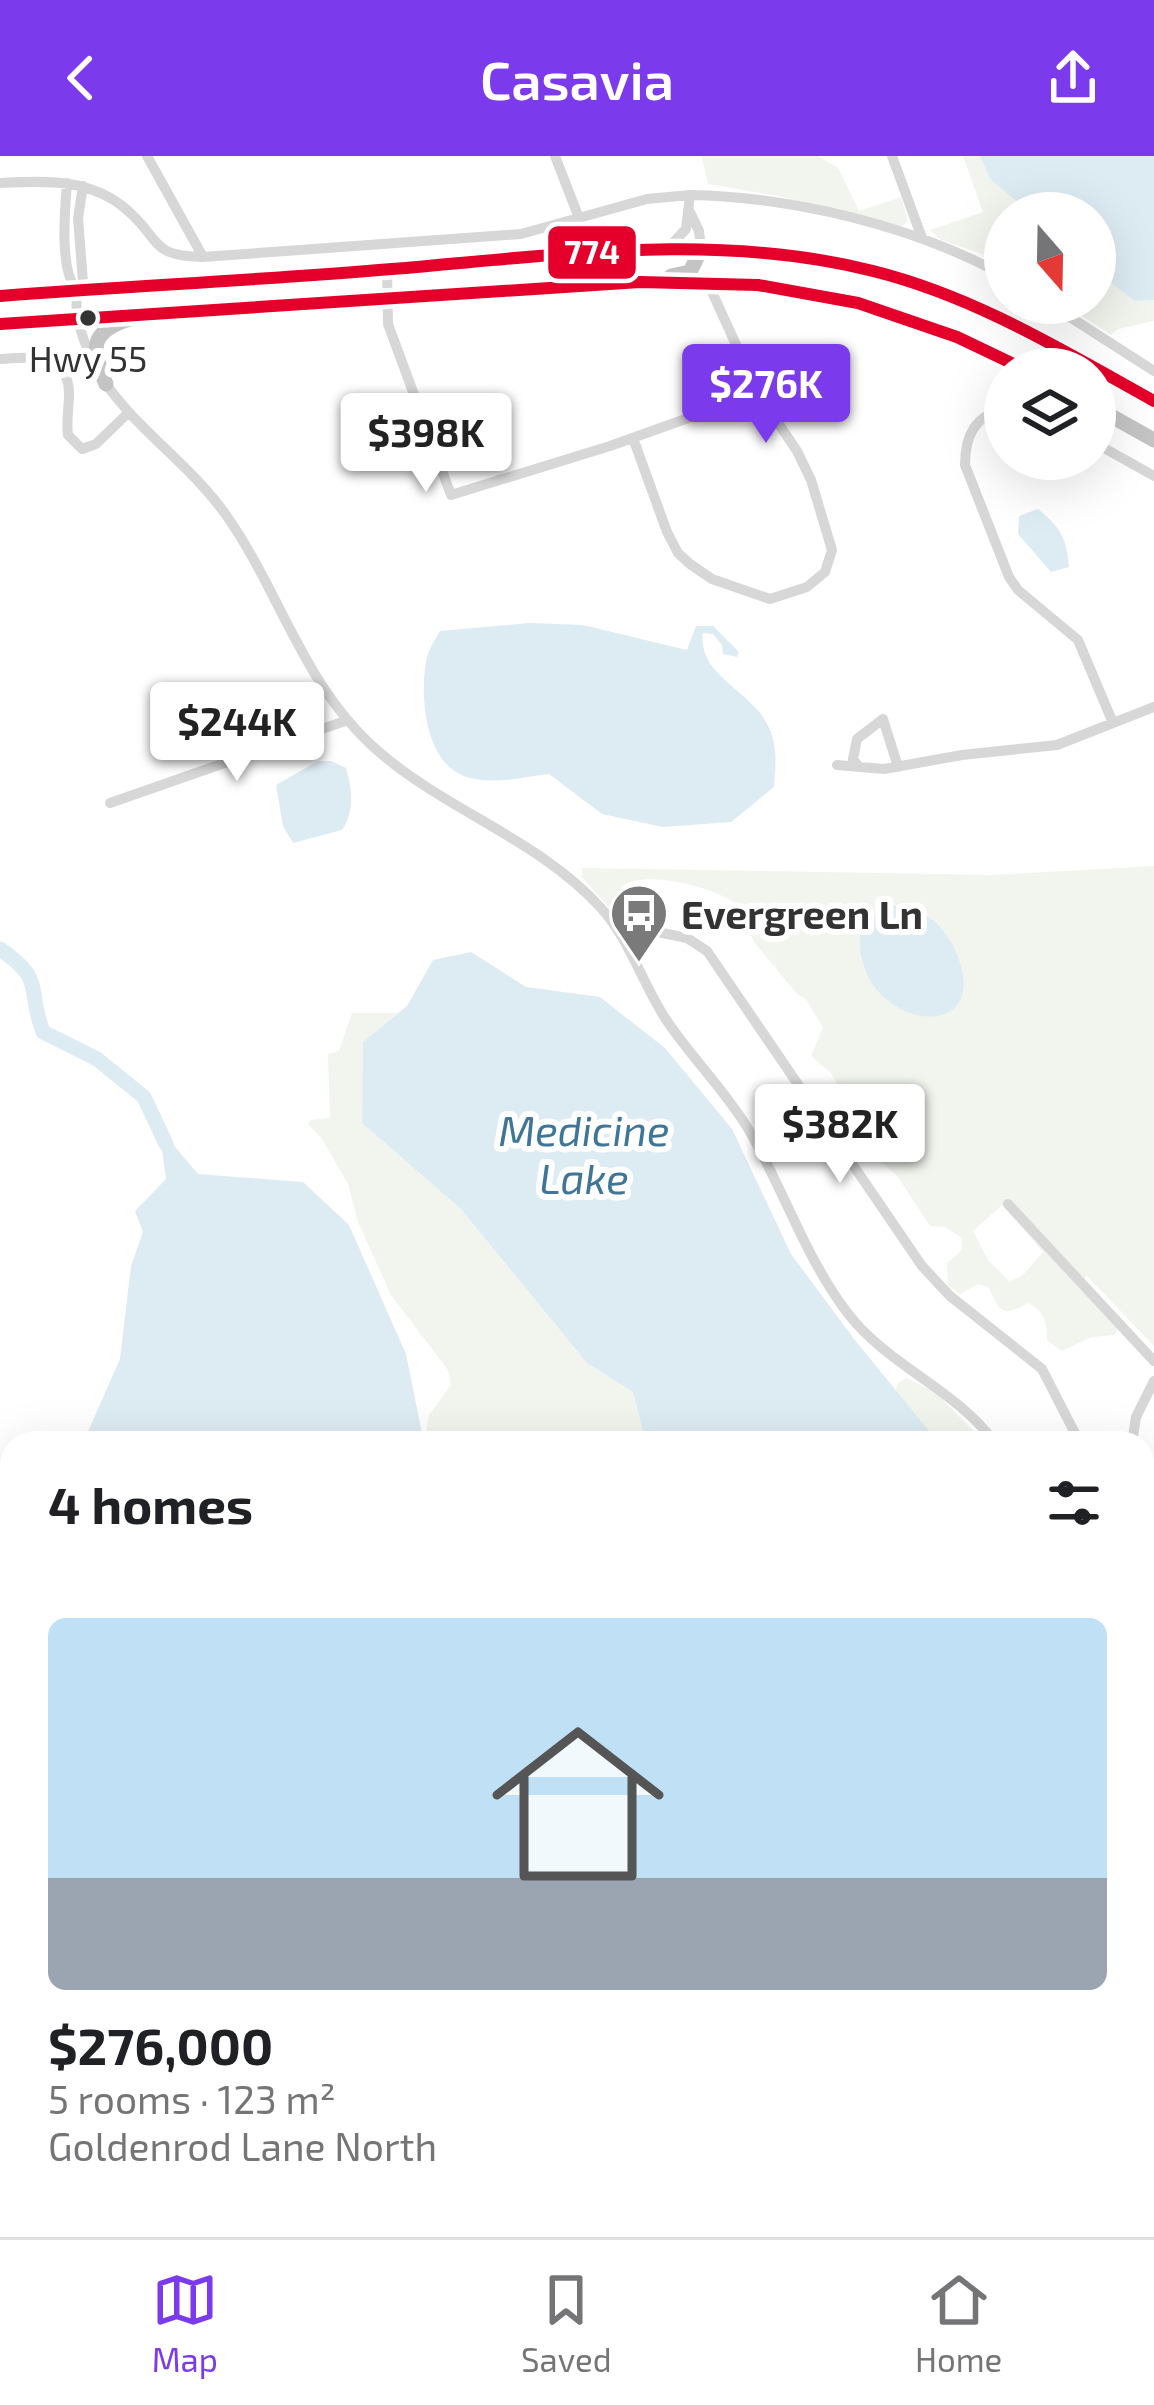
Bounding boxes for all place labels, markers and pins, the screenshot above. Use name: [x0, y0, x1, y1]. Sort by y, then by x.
marker: Hwy 55: [77, 307, 99, 329]
place label: Hwy 55: [29, 336, 147, 379]
pin: $276K: [682, 344, 850, 446]
pin: $398K: [342, 393, 510, 495]
pin: $244K: [153, 682, 321, 784]
bus stop icon: Evergreen Ln: [608, 882, 670, 964]
place label: Evergreen Ln: [681, 890, 923, 937]
pin: $382K: [756, 1084, 924, 1186]

